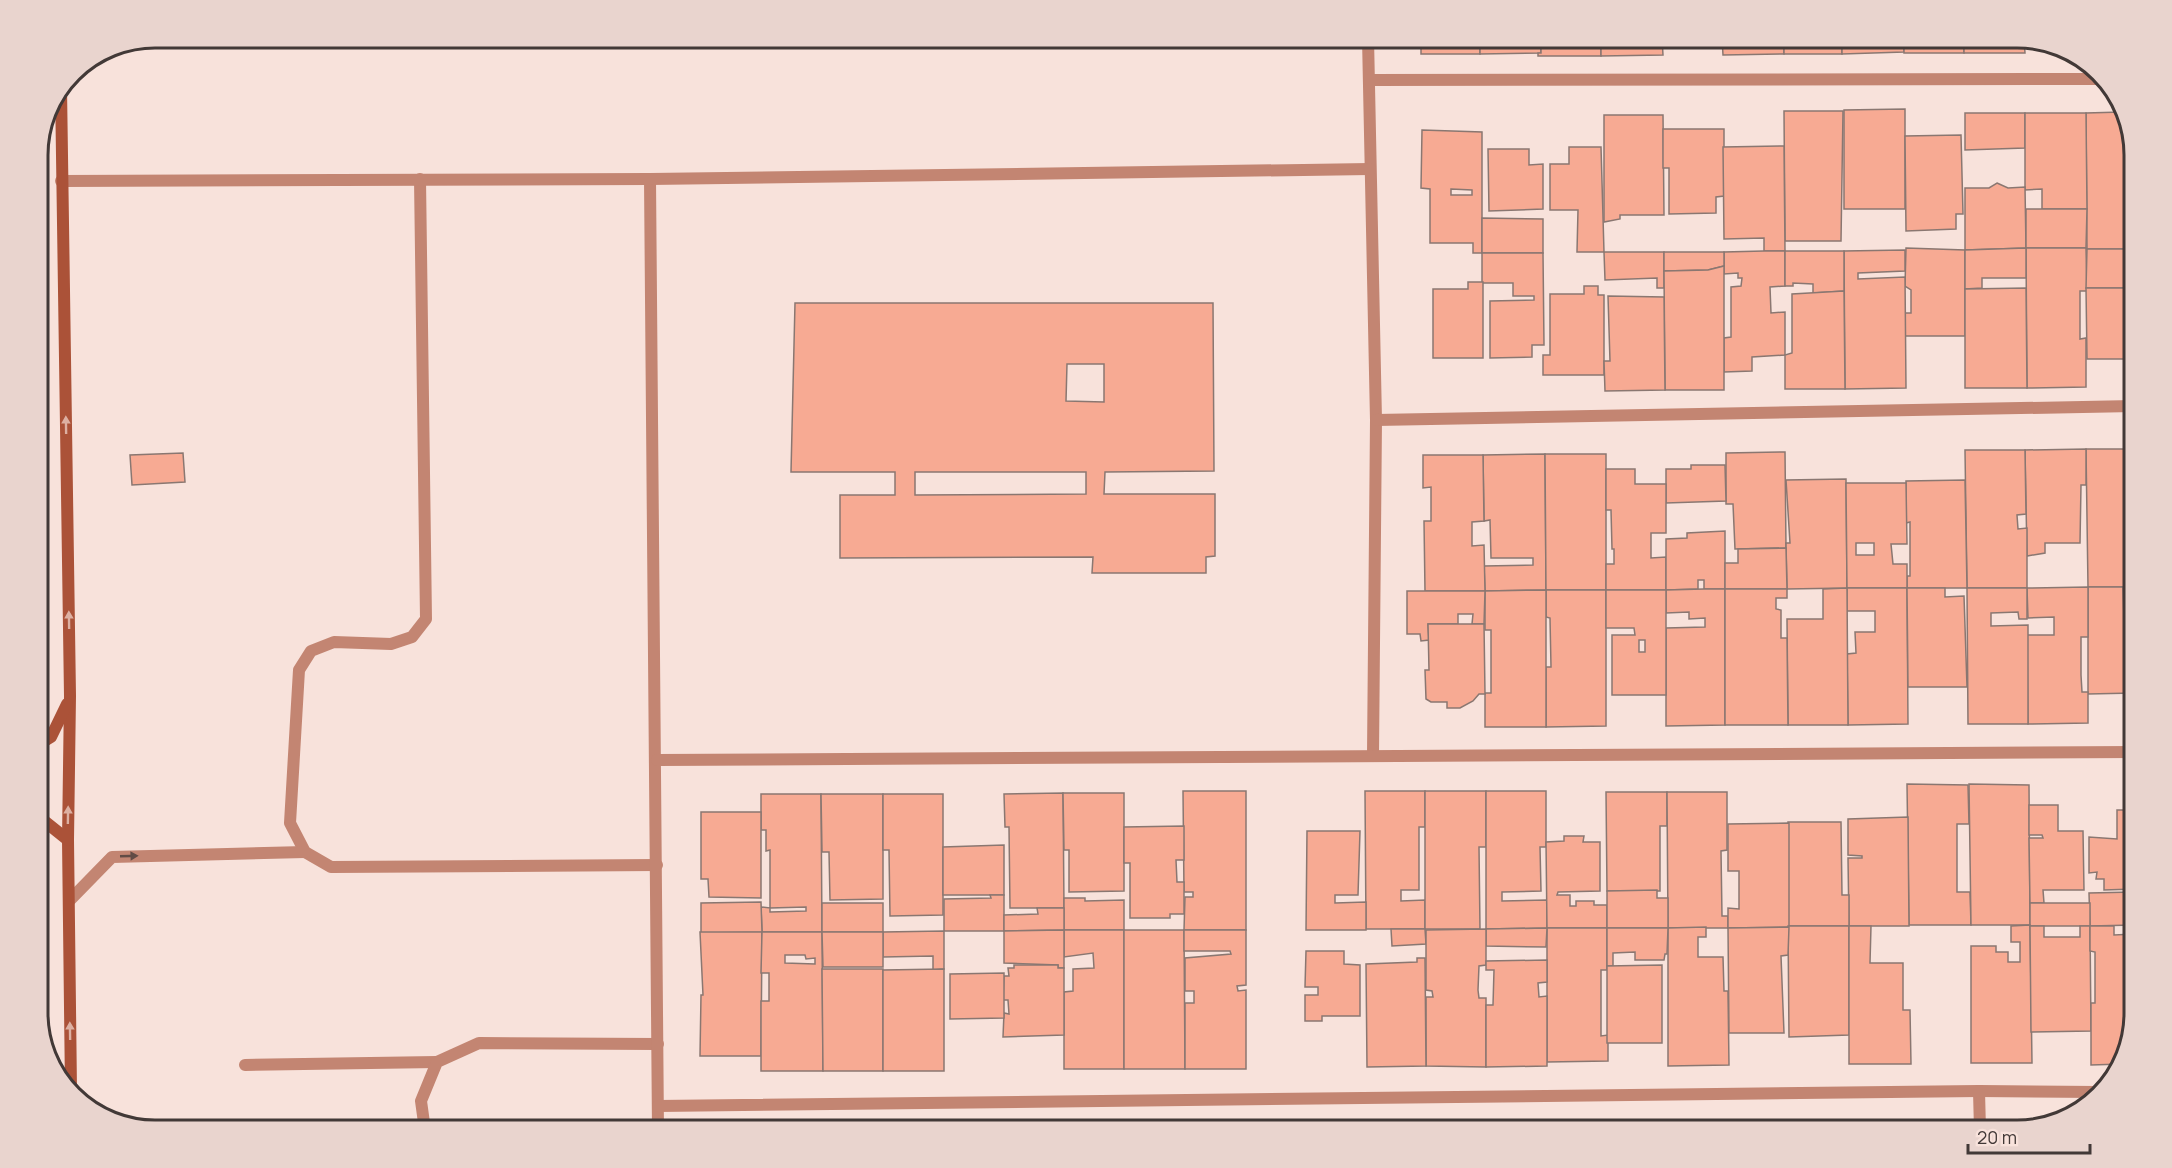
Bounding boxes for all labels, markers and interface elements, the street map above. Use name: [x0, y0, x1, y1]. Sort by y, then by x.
one-way arrow: [61, 416, 70, 435]
one-way arrow: [64, 611, 74, 630]
one-way arrow: [64, 806, 73, 825]
one-way arrow: [120, 852, 139, 861]
one-way arrow: [65, 1022, 75, 1041]
scale bar: [1968, 1117, 2090, 1155]
text: 20 m: [1977, 1125, 2017, 1149]

